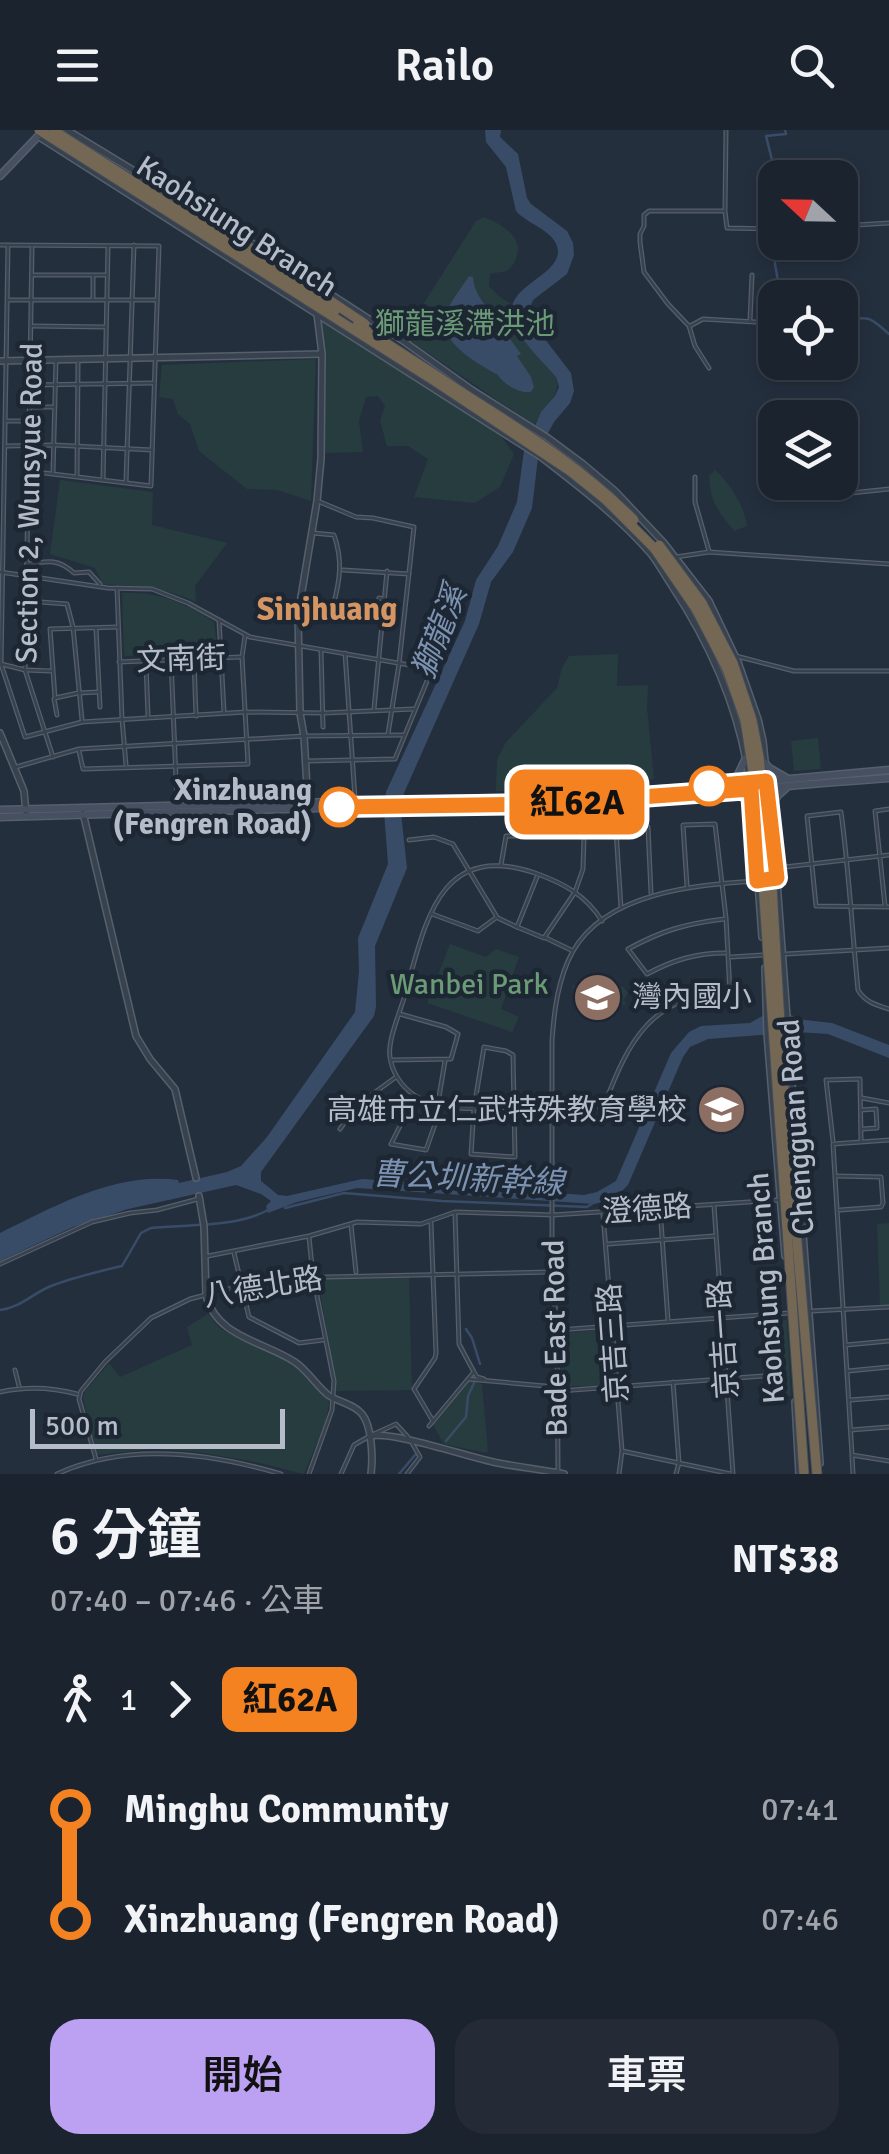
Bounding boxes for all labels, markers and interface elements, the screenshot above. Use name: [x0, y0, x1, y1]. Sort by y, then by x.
icon: menu: [50, 38, 105, 93]
text: Railo: [395, 38, 494, 93]
icon: search: [784, 38, 839, 93]
street label: Kaohsiung Branch: [129, 148, 344, 305]
north arrow: [758, 160, 858, 260]
map controls: [758, 160, 858, 500]
button: locate: [758, 280, 858, 380]
park label: 獅龍溪滯洪池: [375, 306, 555, 343]
street label: Section 2, Wunsyue Road: [8, 342, 51, 664]
button: layers: [758, 400, 858, 500]
water label: 獅龍溪: [404, 577, 476, 684]
district label: Sinjhuang: [257, 590, 397, 629]
street label: 文南街: [135, 639, 227, 680]
unlabelled marker: [690, 767, 728, 805]
line badge: 紅62A: [507, 770, 647, 834]
place label: Xinzhuang (Fengren Road): [113, 772, 312, 843]
text: 紅62A: [529, 781, 625, 824]
marker: Xinzhuang (Fengren Road): [320, 788, 358, 826]
park label: Wanbei Park: [389, 966, 549, 1003]
school or university icon: 灣內國小: [571, 971, 623, 1023]
place label: 灣內國小: [632, 979, 752, 1016]
street label: Chengguan Road: [770, 1018, 822, 1236]
school or university icon: 高雄市立仁武特殊教育學校: [696, 1084, 748, 1136]
place label: 高雄市立仁武特殊教育學校: [327, 1092, 687, 1129]
water label: 曹公圳新幹線: [371, 1154, 568, 1203]
street label: Kaohsiung Branch: [740, 1171, 793, 1405]
street label: 澄德路: [601, 1188, 693, 1231]
street label: Bade East Road: [535, 1239, 576, 1437]
street label: 八德北路: [201, 1260, 325, 1315]
street label: 京吉一路: [701, 1278, 746, 1400]
street label: 京吉三路: [591, 1282, 636, 1404]
scale bar: [30, 1404, 285, 1448]
text: 500 m: [45, 1409, 119, 1443]
text: 6 分鐘: [50, 1502, 202, 1570]
text: NT$38: [732, 1536, 839, 1583]
text: 07:40 – 07:46 · 公車: [50, 1581, 324, 1620]
icon: walk: [50, 1672, 105, 1727]
icon: forward: [152, 1672, 207, 1727]
text: 紅62A: [242, 1678, 337, 1721]
text: 1: [120, 1680, 137, 1719]
text: Minghu Community: [124, 1786, 449, 1833]
text: 07:41: [761, 1790, 839, 1829]
text: Xinzhuang (Fengren Road): [124, 1896, 560, 1943]
text: 07:46: [761, 1900, 839, 1939]
button: 開始: [50, 2019, 435, 2134]
button: 車票: [455, 2019, 839, 2134]

